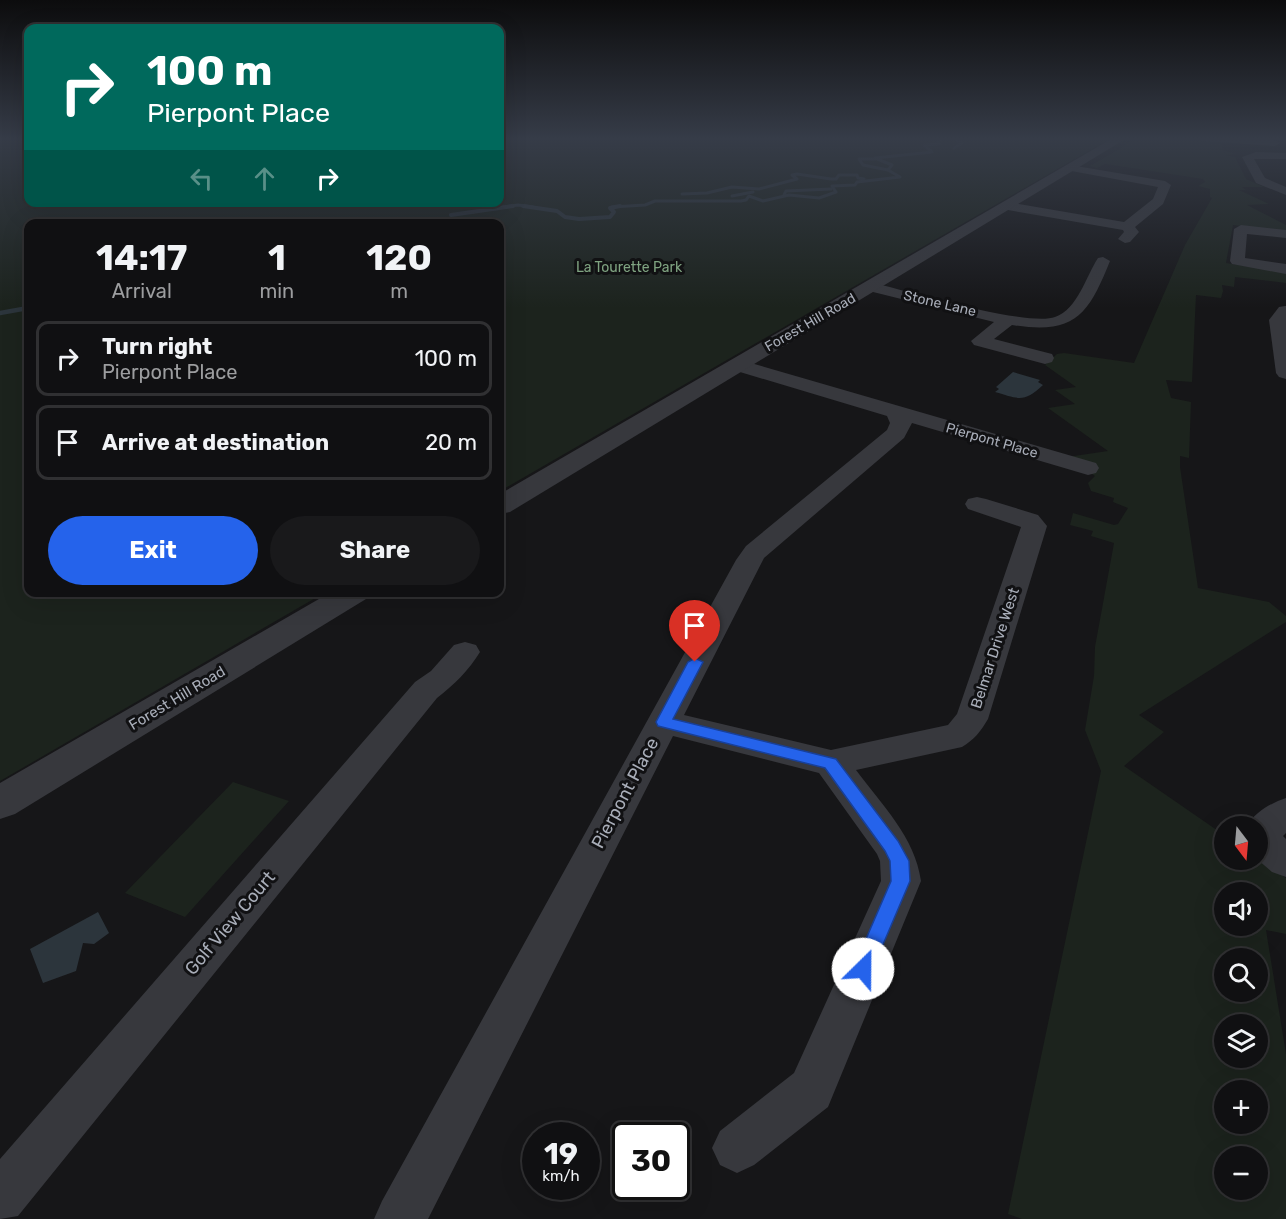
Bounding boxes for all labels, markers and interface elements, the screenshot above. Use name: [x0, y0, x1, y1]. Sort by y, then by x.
text: 100 m: [147, 46, 272, 96]
icon: right: [48, 48, 126, 126]
text: Pierpont Place: [147, 97, 330, 129]
icon: left: [185, 162, 218, 195]
icon: ahead: [248, 162, 281, 195]
icon: right: [311, 162, 344, 195]
text: 14:17: [96, 236, 188, 279]
text: 1: [268, 236, 286, 279]
text: 120: [366, 236, 432, 279]
park label: La Tourette Park: [576, 259, 683, 276]
text: Arrival: [112, 279, 172, 303]
text: min: [259, 279, 294, 303]
text: m: [390, 279, 408, 303]
street label: Stone Lane: [902, 287, 978, 320]
street label: Forest Hill Road: [762, 290, 859, 355]
text: Turn right: [102, 333, 212, 360]
icon: right: [51, 342, 84, 375]
text: 100 m: [415, 345, 477, 372]
text: Pierpont Place: [102, 360, 238, 384]
street label: Pierpont Place: [944, 419, 1040, 462]
icon: arrive: [51, 426, 84, 459]
text: Arrive at destination: [102, 429, 329, 456]
text: 20 m: [425, 429, 477, 456]
button: Exit: [48, 516, 258, 585]
button: Share: [270, 516, 480, 585]
street label: Belmar Drive West: [967, 585, 1023, 711]
pin: [669, 600, 720, 662]
icon: arrive: [678, 609, 711, 642]
street label: Forest Hill Road: [126, 662, 228, 734]
street label: Pierpont Place: [587, 734, 663, 852]
north arrow: [1214, 816, 1268, 870]
map controls: [1214, 816, 1268, 1200]
street label: Golf View Court: [180, 867, 280, 979]
button: sound: [1214, 882, 1268, 936]
position arrow: [831, 937, 895, 1001]
button: search: [1214, 948, 1268, 1002]
button: layers: [1214, 1014, 1268, 1068]
button: +: [1214, 1080, 1268, 1134]
speed limit sign: 30: [612, 1122, 690, 1200]
text: 19: [544, 1136, 578, 1172]
button: −: [1214, 1146, 1268, 1200]
text: km/h: [542, 1167, 580, 1185]

